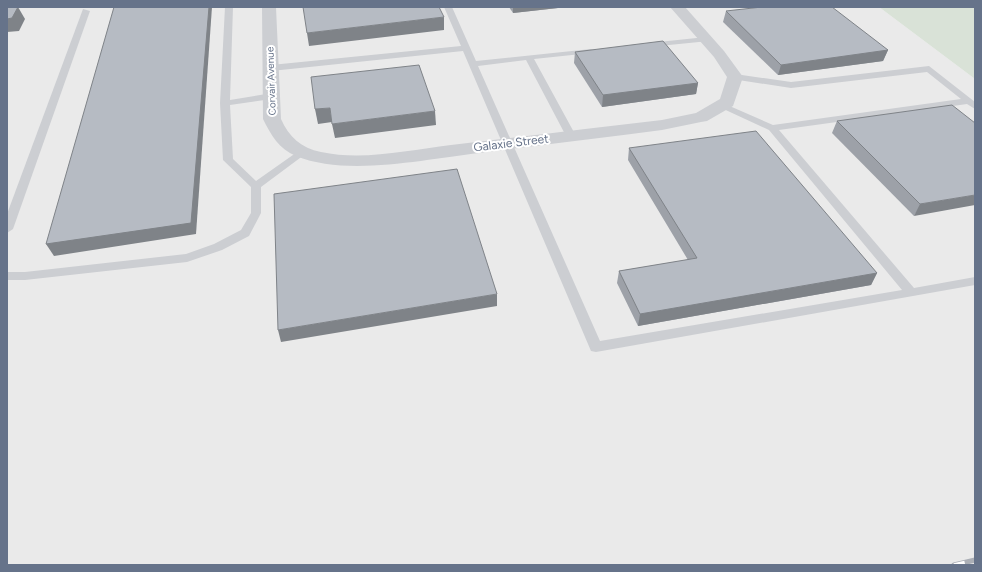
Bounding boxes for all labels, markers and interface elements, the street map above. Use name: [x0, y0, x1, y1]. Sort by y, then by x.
street label: Corvair Avenue: [263, 46, 279, 115]
street label: Galaxie Street: [473, 131, 550, 155]

